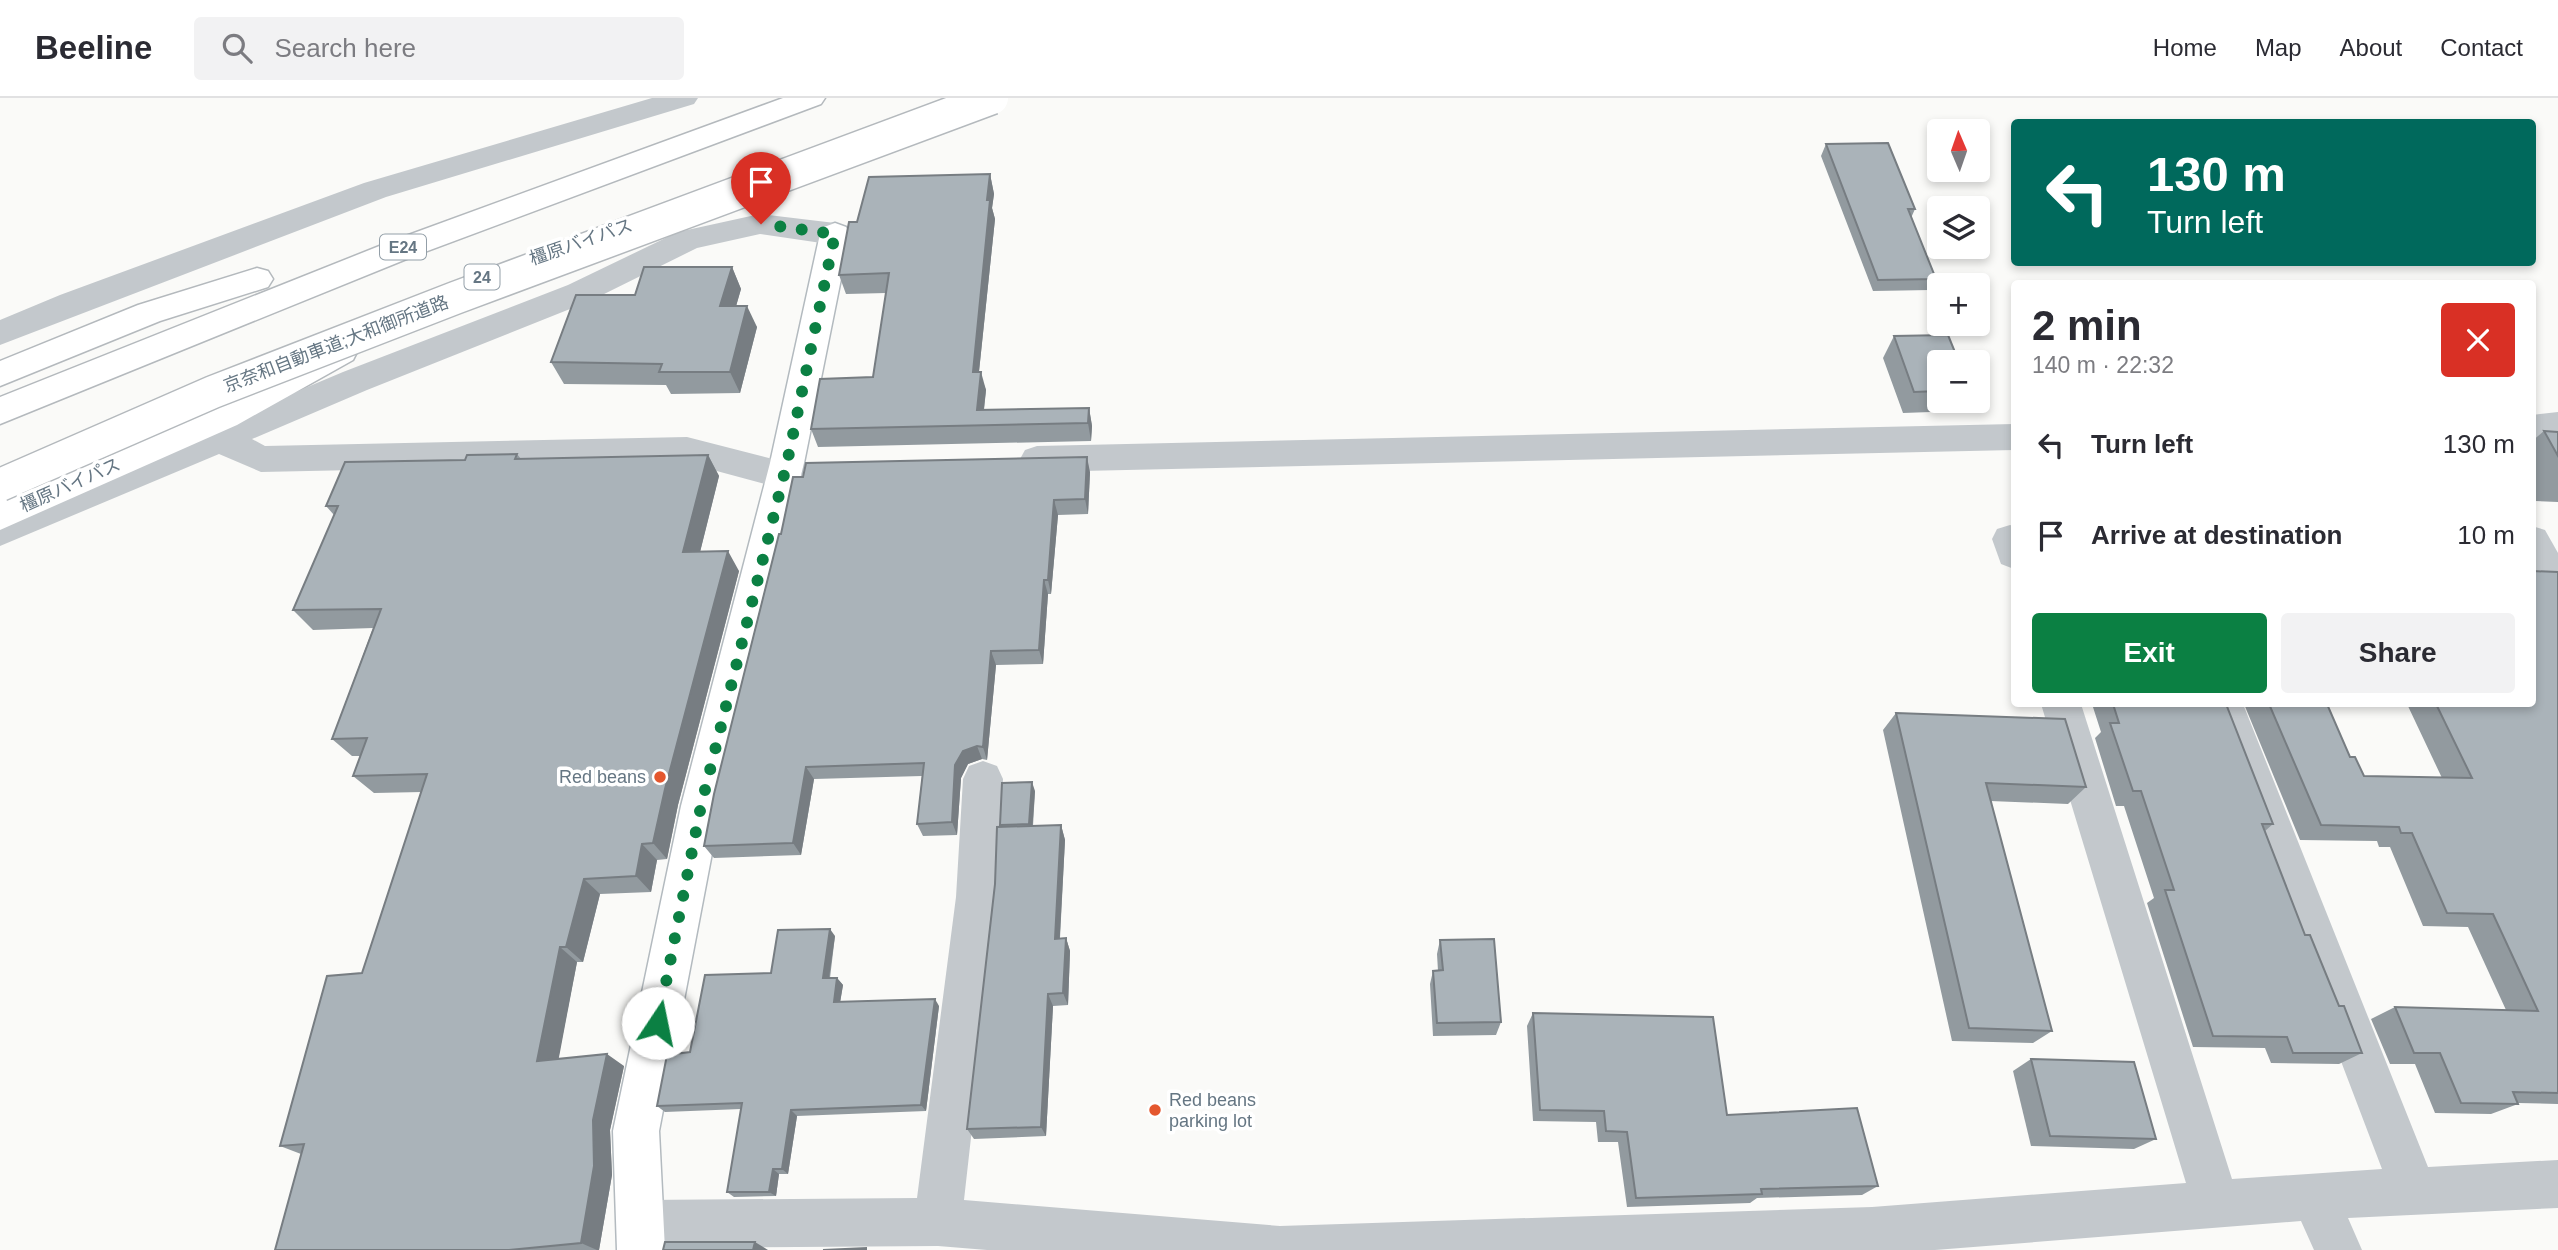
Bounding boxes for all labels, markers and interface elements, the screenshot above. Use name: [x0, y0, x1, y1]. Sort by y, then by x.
search box: [194, 17, 684, 80]
text: Beeline: [35, 29, 152, 66]
icon: search: [218, 29, 256, 67]
text: Search here: [274, 33, 416, 63]
text: Home: [2153, 34, 2217, 61]
text: Map: [2255, 34, 2302, 61]
text: About: [2340, 34, 2402, 61]
text: Contact: [2440, 34, 2523, 61]
north arrow: [1927, 119, 1990, 182]
map controls: [1927, 119, 1990, 413]
icon: left: [2032, 147, 2123, 238]
text: 130 m: [2147, 147, 2286, 201]
pin: [731, 152, 791, 224]
icon: arrive: [742, 163, 780, 201]
button: layers: [1927, 196, 1990, 259]
text: Turn left: [2147, 204, 2263, 240]
street label: 橿原バイパス: [527, 215, 635, 269]
road number: E24: [380, 234, 426, 260]
road number: 24: [464, 265, 500, 290]
button: +: [1927, 273, 1990, 336]
street label: 京奈和自動車道;大和御所道路: [221, 292, 451, 396]
text: 2 min: [2032, 302, 2142, 349]
button: close: [2441, 303, 2515, 377]
button: −: [1927, 350, 1990, 413]
text: 140 m · 22:32: [2032, 352, 2174, 378]
icon: left: [2032, 426, 2070, 464]
text: Turn left: [2091, 429, 2193, 459]
text: 130 m: [2443, 429, 2515, 459]
street label: 橿原バイパス: [17, 454, 123, 516]
icon: arrive: [2032, 517, 2070, 555]
text: Arrive at destination: [2091, 520, 2342, 550]
text: 10 m: [2457, 520, 2515, 550]
button: Exit: [2032, 613, 2267, 693]
button: Share: [2281, 613, 2515, 693]
place label: Red beans: [559, 767, 646, 787]
marker: Red beans: [652, 769, 668, 785]
position arrow: [621, 986, 695, 1060]
place label: Red beans parking lot: [1169, 1090, 1256, 1131]
marker: Red beans parking lot: [1147, 1102, 1163, 1118]

